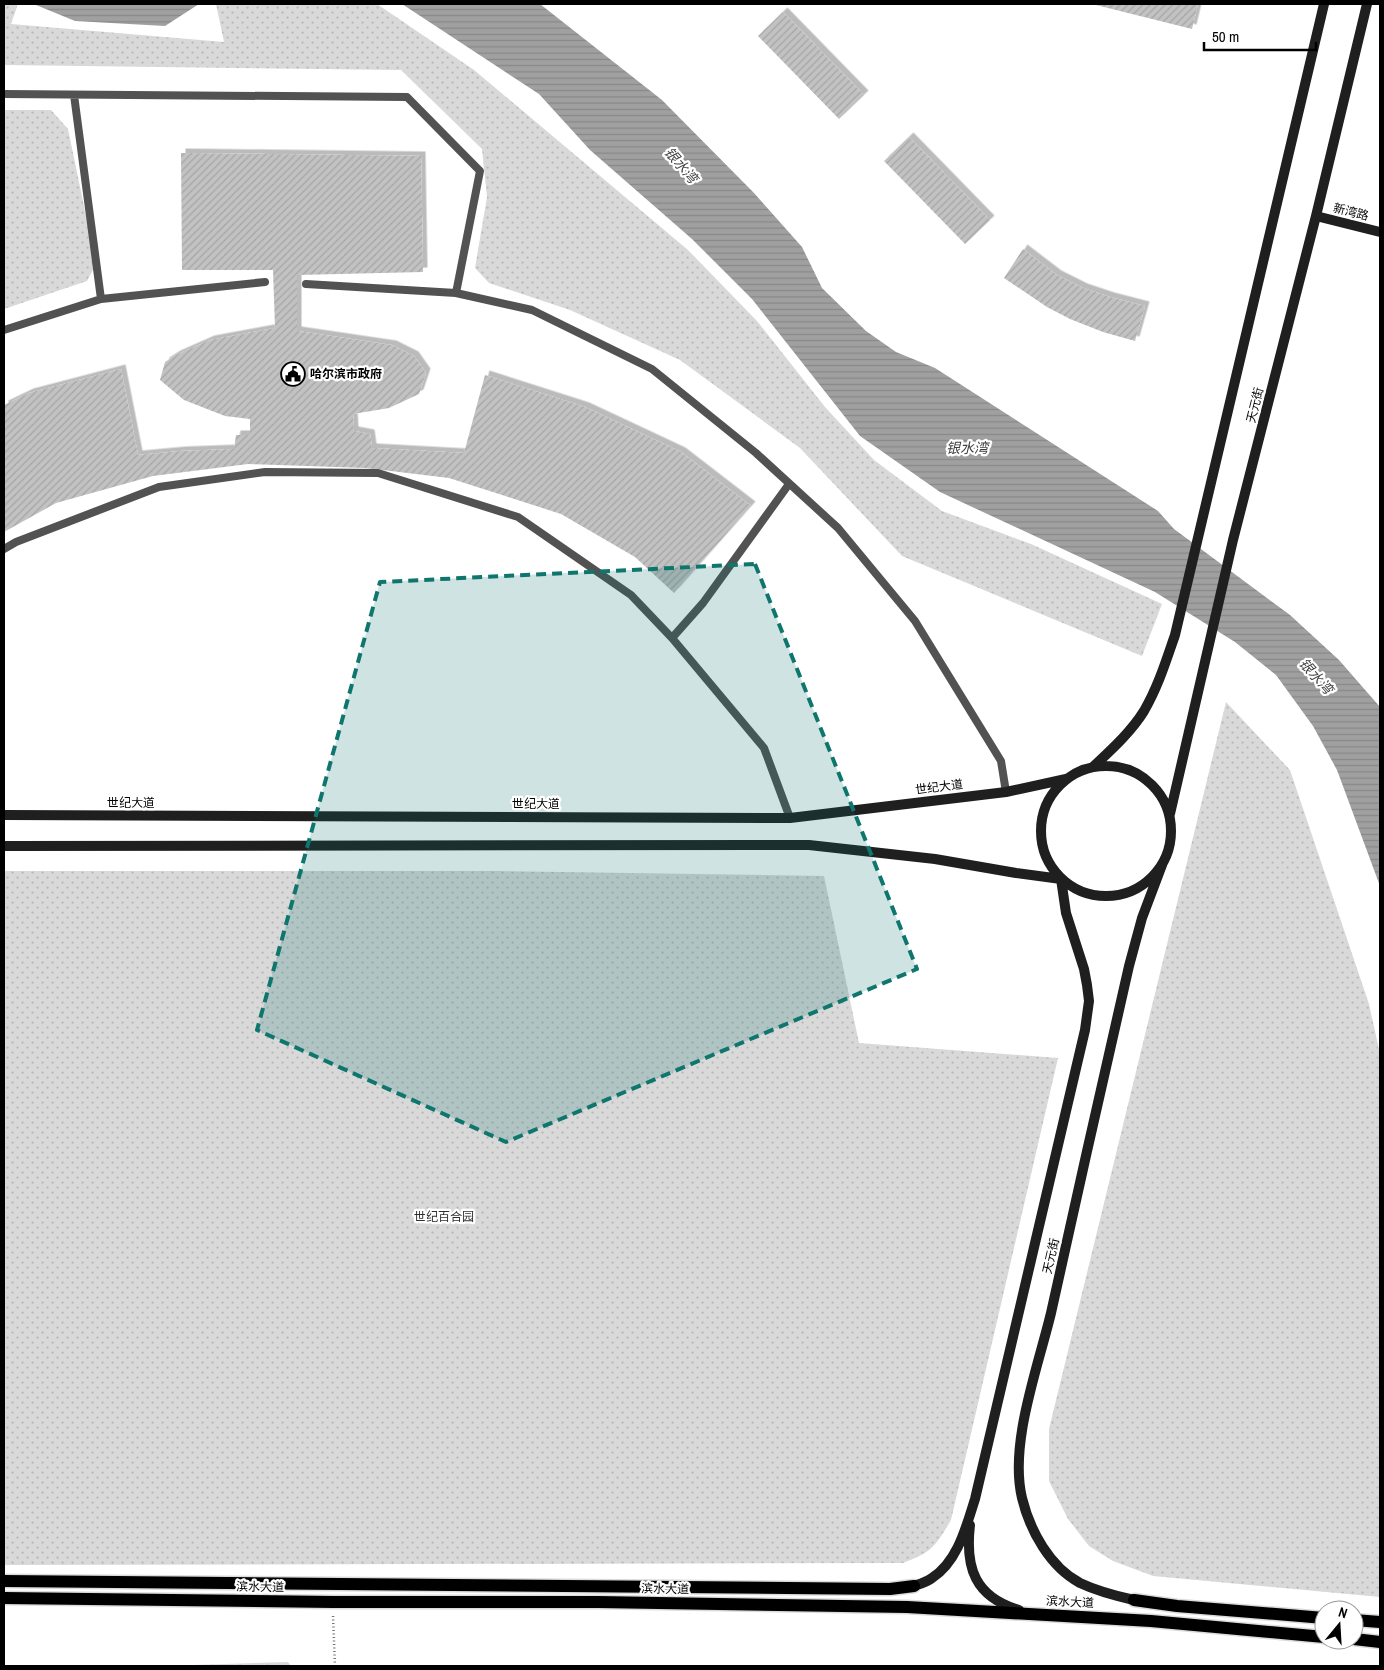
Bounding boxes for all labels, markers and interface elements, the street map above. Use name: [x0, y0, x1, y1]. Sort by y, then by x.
scale bar: [1204, 20, 1316, 52]
text: 50 m: [1212, 26, 1239, 47]
water label: 银水湾: [660, 143, 703, 188]
street label: 新湾路: [1332, 200, 1370, 224]
public building icon: 哈尔滨市政府: [280, 361, 306, 387]
place label: 哈尔滨市政府: [310, 366, 382, 382]
street label: 天元街: [1243, 386, 1267, 424]
water label: 银水湾: [946, 439, 990, 457]
water label: 银水湾: [1295, 654, 1338, 699]
street label: 世纪大道: [914, 776, 964, 798]
street label: 世纪大道: [107, 795, 155, 811]
street label: 世纪大道: [512, 796, 560, 812]
park label: 世纪百合园: [414, 1209, 474, 1225]
street label: 天元街: [1039, 1237, 1063, 1275]
street label: 滨水大道: [236, 1579, 284, 1595]
street label: 滨水大道: [641, 1581, 689, 1597]
street label: 滨水大道: [1046, 1593, 1094, 1611]
north arrow: [1314, 1600, 1364, 1650]
text: N: [1336, 1603, 1350, 1622]

